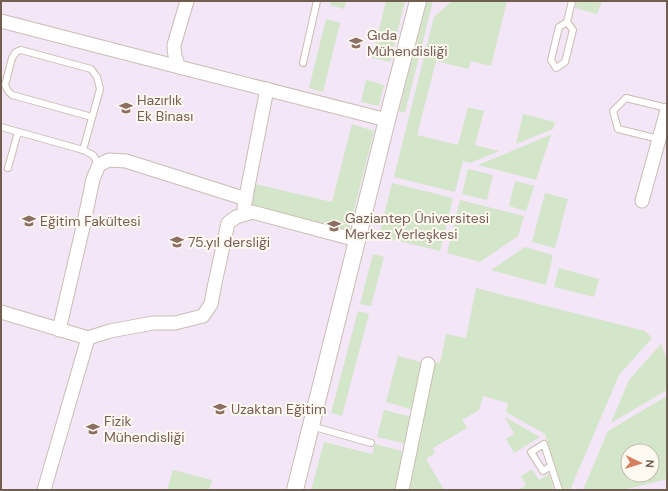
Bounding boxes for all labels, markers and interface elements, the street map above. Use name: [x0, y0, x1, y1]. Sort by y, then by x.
place label: Gıda Mühendisliği: [367, 26, 448, 60]
school or university icon: Gıda Mühendisliği: [348, 35, 364, 51]
place label: Hazırlık Ek Binası: [137, 91, 193, 125]
school or university icon: Hazırlık Ek Binası: [118, 100, 134, 116]
place label: Gaziantep Üniversitesi Merkez Yerleşkesi: [345, 209, 489, 243]
place label: Eğitim Fakültesi: [40, 212, 141, 230]
school or university icon: Eğitim Fakültesi: [21, 213, 37, 229]
school or university icon: Gaziantep Üniversitesi Merkez Yerleşkesi: [326, 218, 342, 234]
place label: 75.yıl dersliği: [188, 233, 270, 251]
school or university icon: 75.yıl dersliği: [169, 234, 185, 250]
place label: Uzaktan Eğitim: [231, 400, 327, 418]
school or university icon: Uzaktan Eğitim: [212, 401, 228, 417]
place label: Fizik Mühendisliği: [104, 412, 185, 446]
school or university icon: Fizik Mühendisliği: [85, 421, 101, 437]
north arrow: [620, 443, 660, 483]
text: N: [643, 459, 657, 468]

